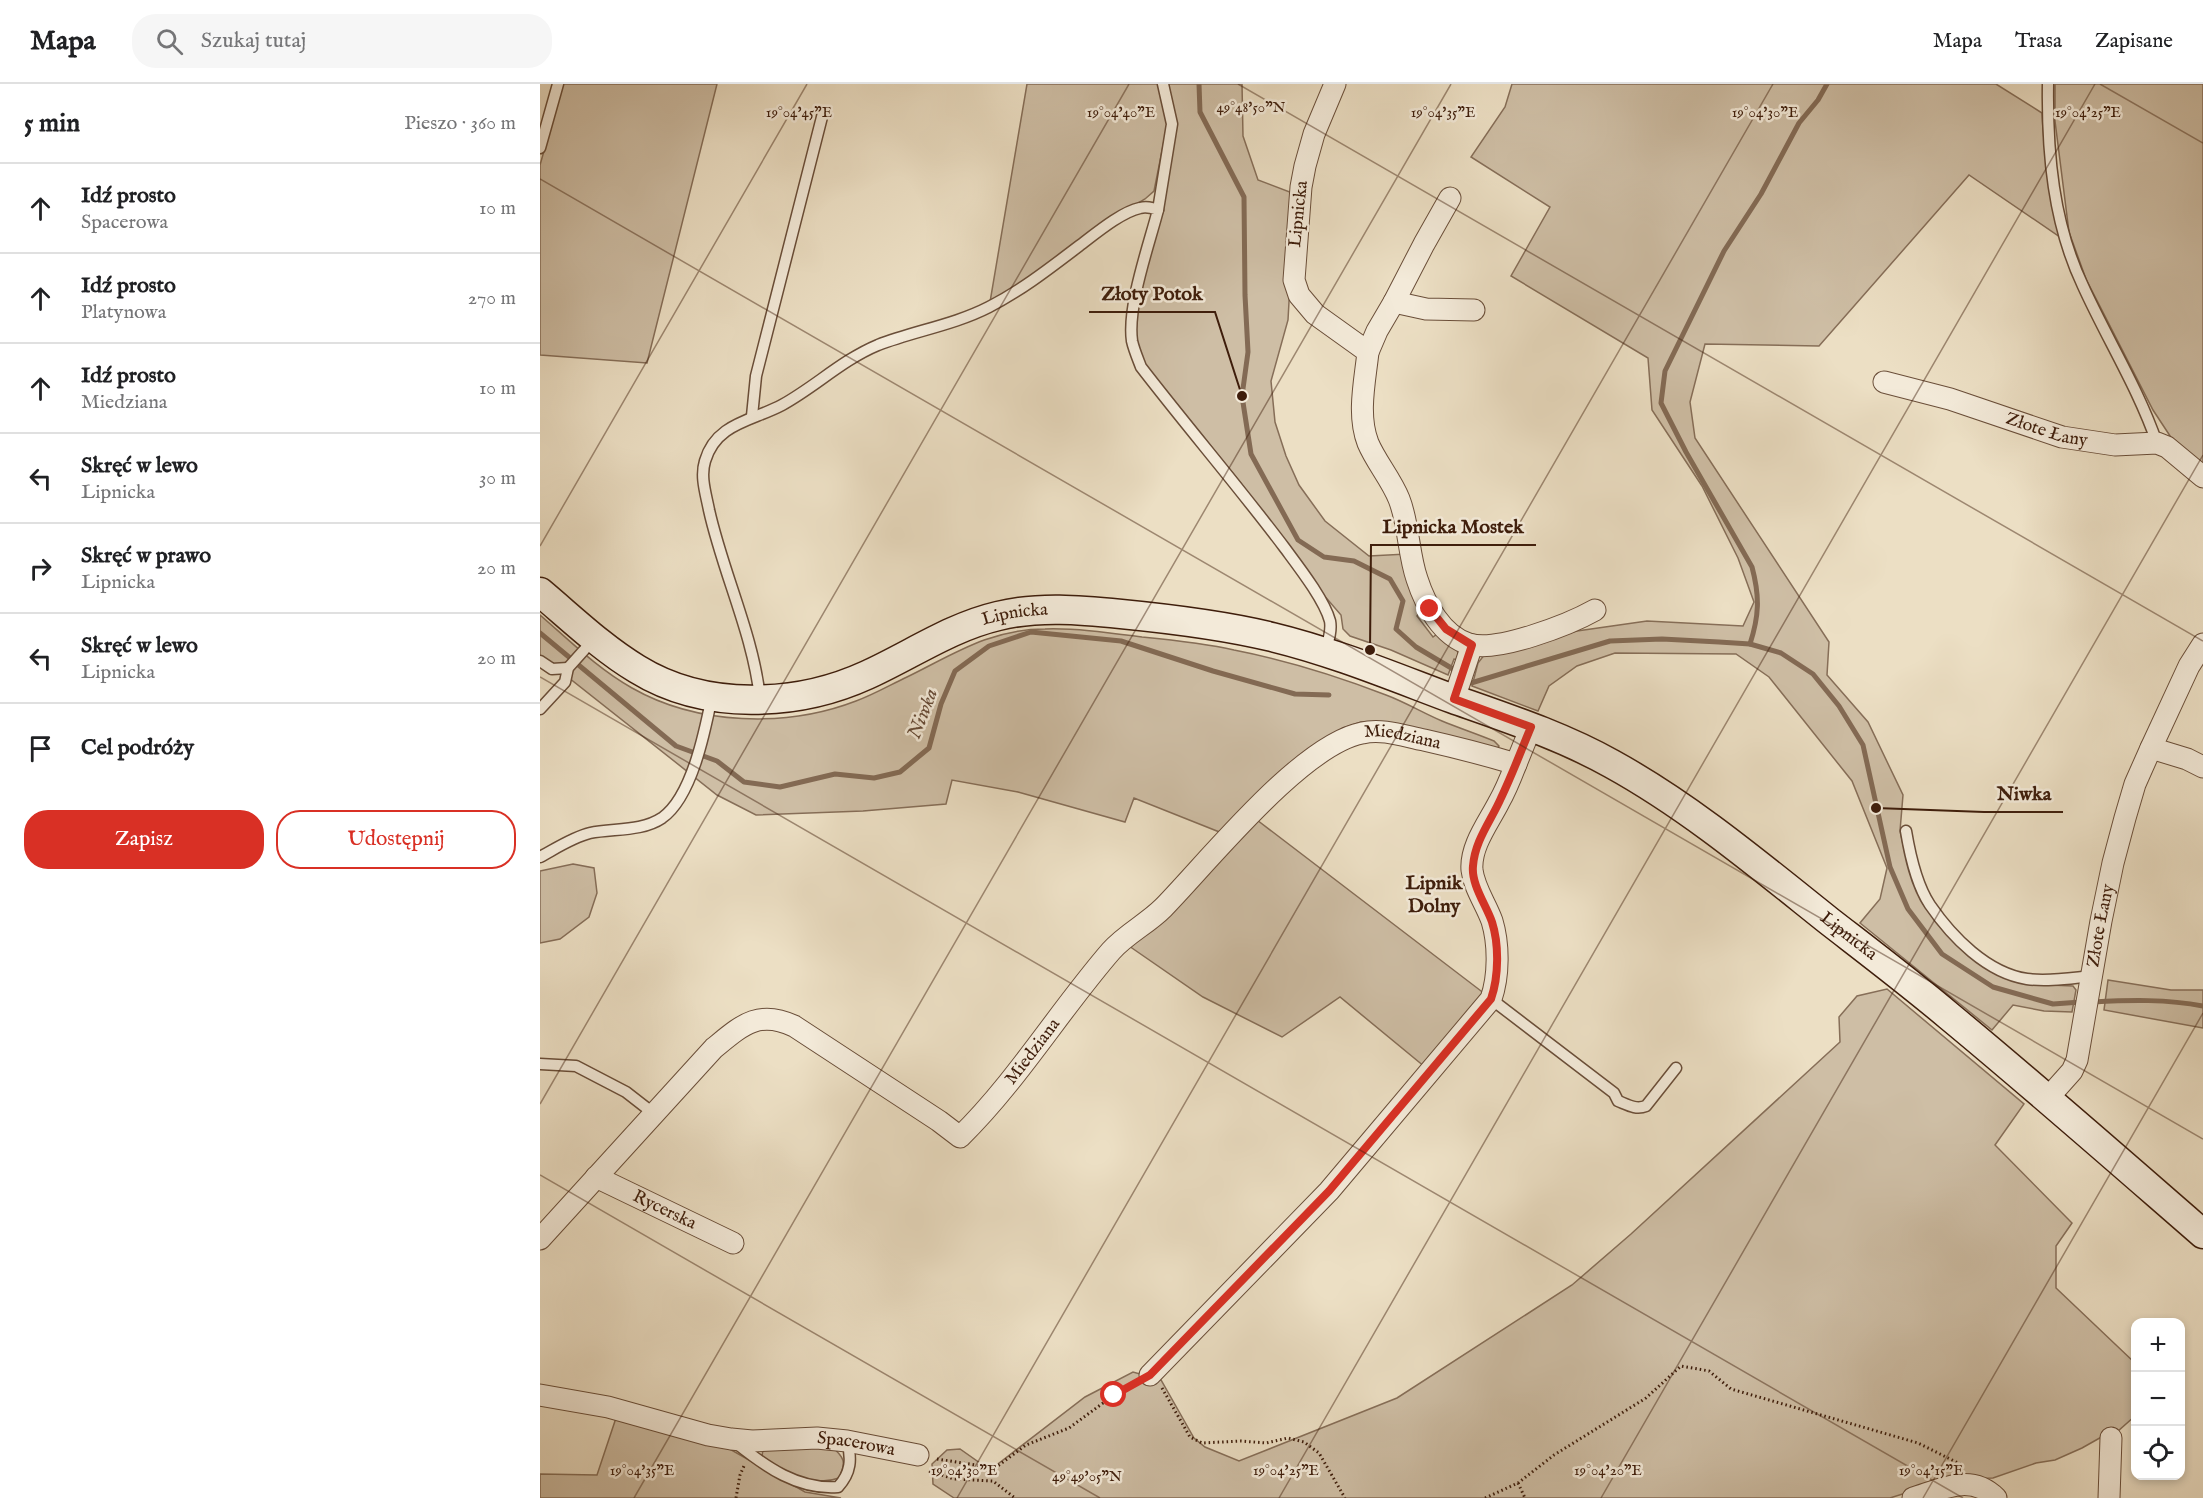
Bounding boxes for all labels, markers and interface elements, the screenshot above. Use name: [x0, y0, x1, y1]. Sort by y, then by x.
search box: [132, 14, 552, 68]
text: Mapa: [30, 24, 96, 59]
icon: search: [153, 25, 186, 58]
text: Szukaj tutaj: [201, 27, 306, 55]
text: Mapa: [1933, 28, 1982, 55]
text: Trasa: [2015, 28, 2062, 55]
text: Zapisane: [2095, 28, 2173, 55]
text: 49°48'50"N: [1216, 98, 1286, 117]
text: 19°04'45"E: [766, 103, 832, 122]
text: 19°04'40"E: [1087, 103, 1155, 122]
text: 19°04'35"E: [1411, 103, 1475, 122]
text: 19°04'30"E: [1732, 103, 1798, 122]
text: 19°04'25"E: [2055, 103, 2121, 122]
text: 5 min: [24, 107, 80, 140]
text: Pieszo · 360 m: [404, 111, 516, 136]
street label: Lipnicka: [1284, 179, 1314, 248]
text: Idź prosto: [81, 182, 176, 210]
icon: ahead: [24, 192, 57, 225]
text: 10 m: [479, 196, 516, 221]
text: Spacerowa: [81, 210, 168, 235]
text: Idź prosto: [81, 272, 176, 300]
callout: Złoty Potok: [1089, 274, 1215, 312]
icon: ahead: [24, 282, 57, 315]
text: Złoty Potok: [1101, 282, 1204, 307]
text: 270 m: [468, 286, 516, 311]
text: Platynowa: [81, 300, 166, 325]
text: Idź prosto: [81, 362, 176, 390]
icon: ahead: [24, 372, 57, 405]
text: 10 m: [479, 376, 516, 401]
text: Miedziana: [81, 390, 167, 415]
street label: Złote Łany: [2003, 407, 2089, 452]
text: Skręć w lewo: [81, 452, 198, 480]
icon: left: [24, 462, 57, 495]
text: 30 m: [479, 466, 516, 491]
text: Lipnicka: [81, 480, 155, 505]
callout: Lipnicka Mostek: [1371, 507, 1536, 545]
text: Lipnicka Mostek: [1382, 515, 1525, 540]
text: Skręć w prawo: [81, 542, 211, 570]
icon: right: [24, 552, 57, 585]
text: 20 m: [477, 556, 516, 581]
text: Lipnicka: [81, 570, 155, 595]
route end: [1416, 595, 1442, 621]
street label: Lipnicka: [979, 598, 1048, 631]
text: Skręć w lewo: [81, 632, 198, 660]
icon: left: [24, 642, 57, 675]
text: 20 m: [477, 646, 516, 671]
text: Lipnicka: [81, 660, 155, 685]
water label: Niwka: [902, 685, 944, 743]
street label: Miedziana: [1363, 720, 1443, 755]
icon: arrive: [24, 732, 57, 765]
text: Cel podróży: [81, 734, 194, 762]
callout: Niwka: [1984, 774, 2063, 812]
text: Niwka: [1996, 782, 2052, 807]
button: Zapisz: [24, 810, 264, 869]
button: Udostępnij: [276, 810, 516, 869]
district label: Lipnik Dolny: [1406, 871, 1464, 919]
street label: Złote Łany: [2082, 882, 2120, 969]
street label: Lipnicka: [1815, 907, 1882, 966]
street label: Miedziana: [1000, 1013, 1065, 1090]
street label: Rycerska: [629, 1185, 700, 1235]
map controls: [2131, 1318, 2185, 1480]
button: +: [2131, 1318, 2185, 1372]
button: −: [2131, 1372, 2185, 1426]
route start: [1100, 1381, 1126, 1407]
button: locate: [2131, 1426, 2185, 1480]
street label: Spacerowa: [816, 1427, 897, 1462]
text: 19°04'35"E: [610, 1461, 674, 1480]
text: 19°04'30"E: [931, 1461, 997, 1480]
text: 19°04'25"E: [1253, 1461, 1319, 1480]
text: 19°04'20"E: [1574, 1461, 1642, 1480]
text: 19°04'15"E: [1899, 1461, 1963, 1480]
text: 49°49'05"N: [1052, 1467, 1122, 1486]

